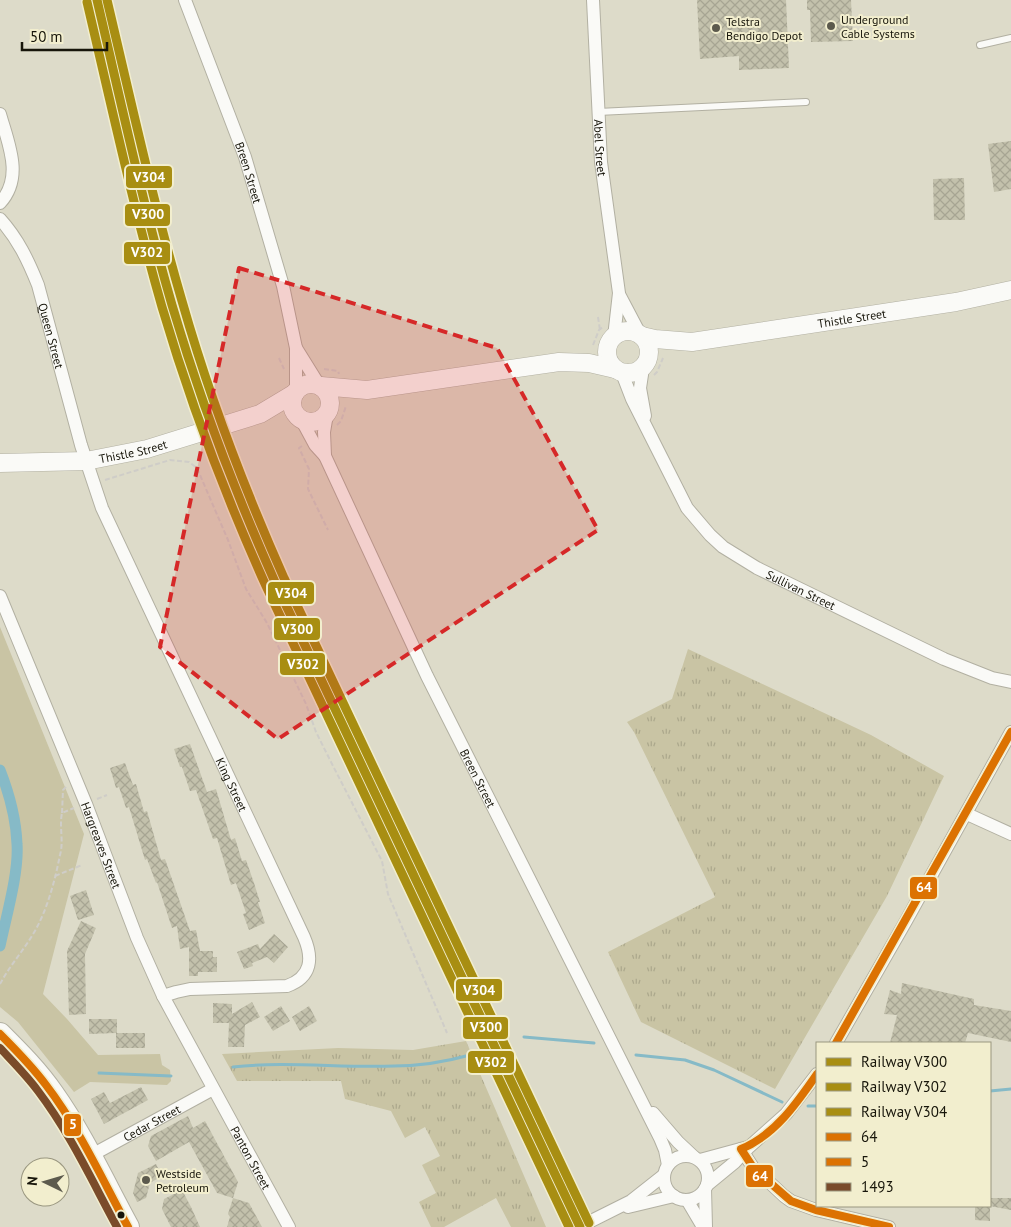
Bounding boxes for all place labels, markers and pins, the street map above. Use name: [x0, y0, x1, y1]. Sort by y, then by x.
place label: Underground Cable Systems: [841, 12, 915, 41]
place label: Telstra Bendigo Depot: [726, 14, 802, 43]
marker: Underground Cable Systems: [825, 20, 837, 32]
marker: Telstra Bendigo Depot: [710, 22, 722, 34]
place label: Westside Petroleum: [156, 1166, 209, 1195]
marker: Westside Petroleum: [140, 1174, 152, 1186]
unlabelled marker: [116, 1210, 126, 1220]

